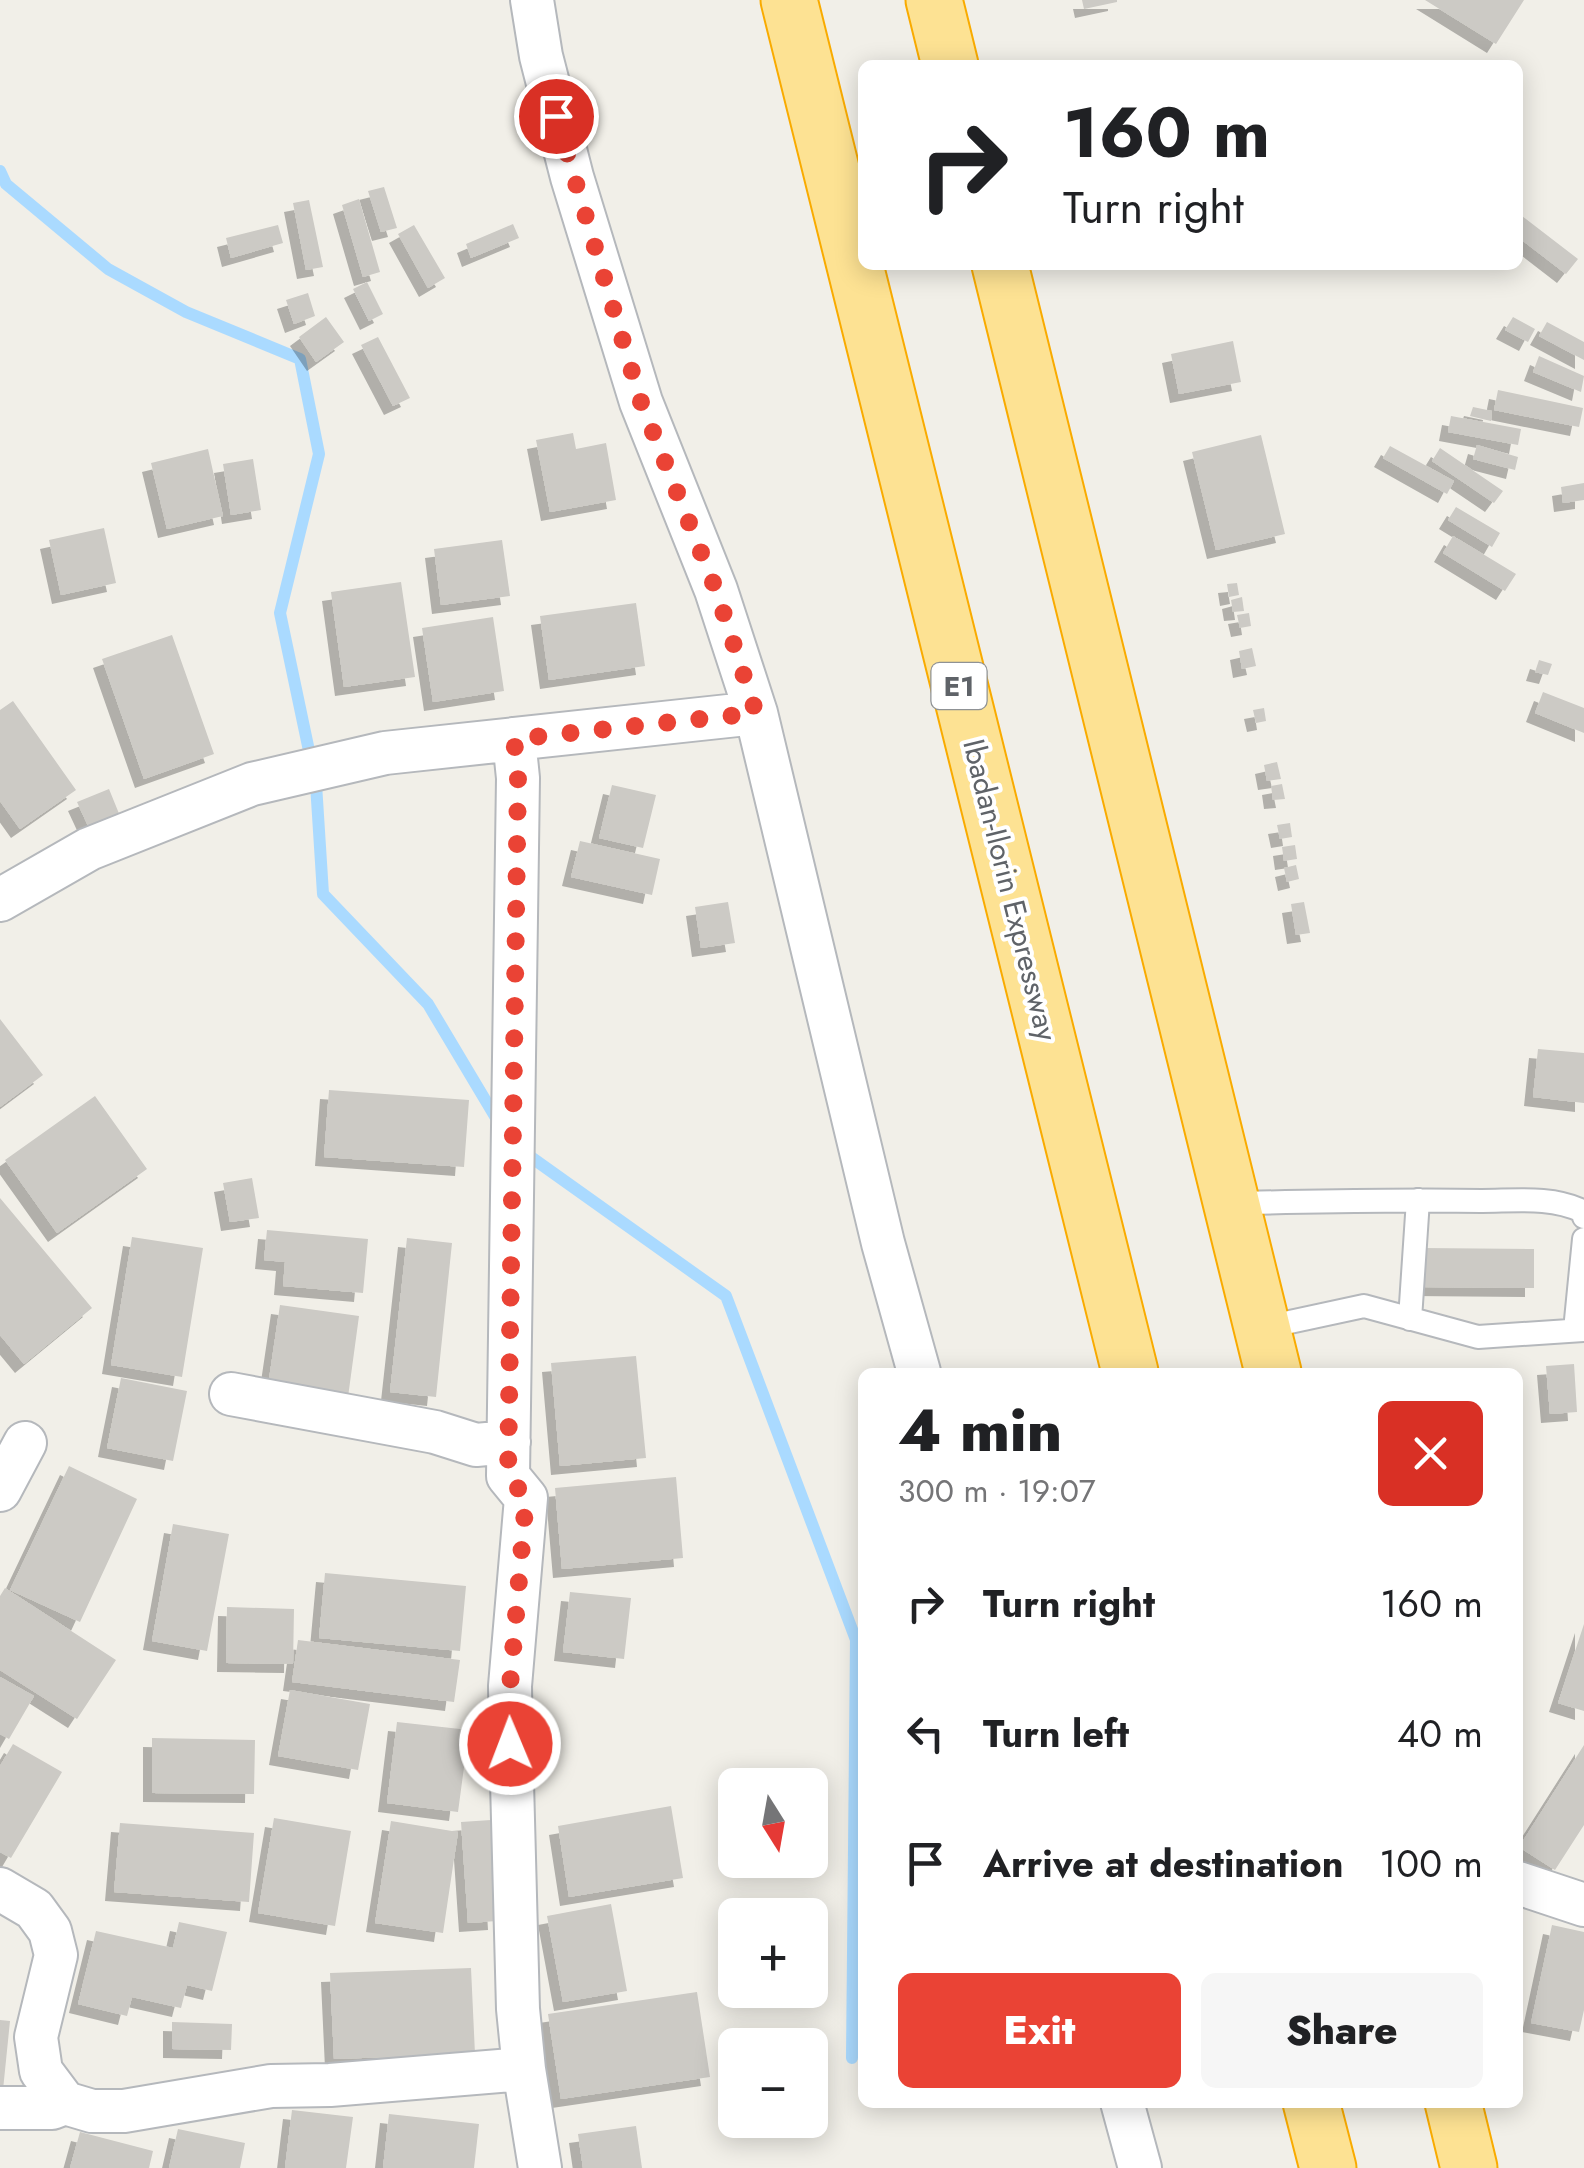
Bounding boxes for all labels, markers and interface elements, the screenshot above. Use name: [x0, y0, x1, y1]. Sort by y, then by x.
pin: [514, 74, 599, 159]
text: 160 m: [1063, 82, 1270, 183]
icon: arrive: [529, 89, 584, 144]
icon: right: [898, 100, 1028, 230]
text: Turn right: [1063, 175, 1244, 240]
road number: E1: [932, 663, 986, 709]
street label: Ibadan-Ilorin Expressway: [952, 735, 1069, 1046]
text: 4 min: [898, 1387, 1062, 1474]
button: close: [1378, 1401, 1483, 1506]
text: 300 m · 19:07: [898, 1468, 1096, 1514]
icon: right: [898, 1576, 953, 1631]
text: Turn right: [983, 1576, 1155, 1631]
text: 160 m: [1380, 1576, 1483, 1631]
position arrow: [458, 1692, 562, 1796]
icon: left: [898, 1706, 953, 1761]
text: Turn left: [983, 1706, 1129, 1761]
text: 40 m: [1397, 1706, 1483, 1761]
north arrow: [718, 1768, 828, 1878]
map controls: [718, 1768, 828, 2138]
icon: arrive: [898, 1836, 953, 1891]
text: Arrive at destination: [983, 1836, 1344, 1891]
text: 100 m: [1379, 1836, 1483, 1891]
button: +: [718, 1898, 828, 2008]
button: Exit: [898, 1973, 1181, 2088]
button: Share: [1201, 1973, 1483, 2088]
button: −: [718, 2028, 828, 2138]

